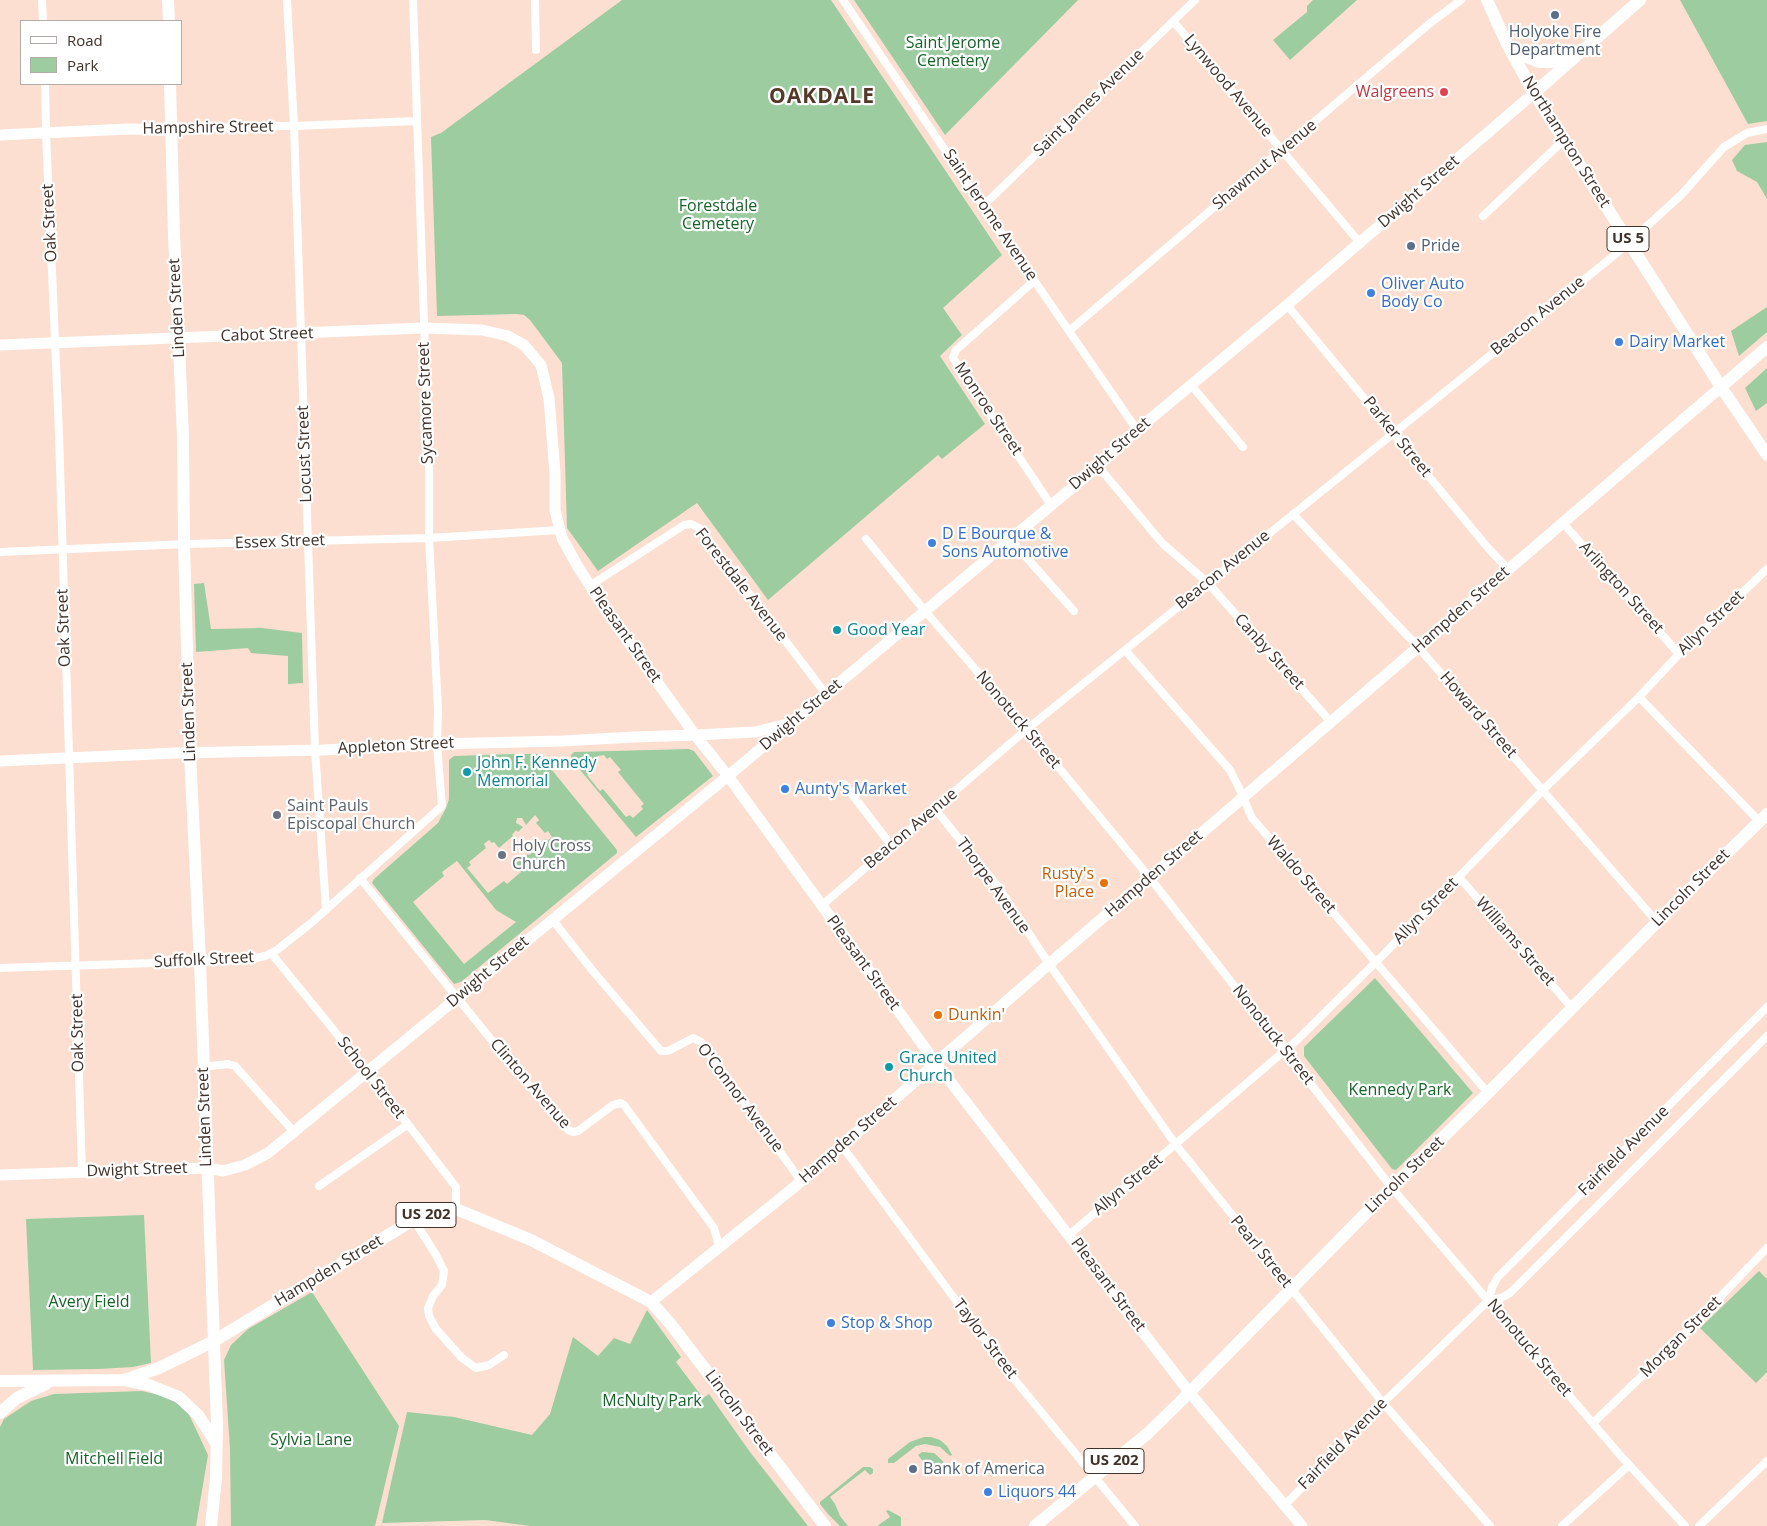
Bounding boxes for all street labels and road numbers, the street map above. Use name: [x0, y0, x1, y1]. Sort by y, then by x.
street label: Lynwood Avenue: [1180, 31, 1276, 141]
street label: Saint James Avenue: [1030, 45, 1148, 161]
street label: Northampton Street: [1518, 73, 1614, 211]
street label: Shawmut Avenue: [1209, 116, 1321, 214]
street label: Hampshire Street: [142, 117, 274, 139]
street label: Saint Jerome Avenue: [939, 146, 1041, 284]
street label: Dwight Street: [1375, 152, 1463, 232]
street label: Oak Street: [38, 183, 62, 263]
road number: US 5: [1607, 226, 1649, 252]
street label: Linden Street: [165, 258, 189, 358]
street label: Beacon Avenue: [1487, 272, 1589, 360]
street label: Cabot Street: [220, 324, 314, 346]
street label: Sycamore Street: [414, 342, 438, 464]
street label: Monroe Street: [950, 359, 1026, 459]
street label: Parker Street: [1359, 393, 1435, 481]
street label: Locust Street: [294, 405, 316, 503]
street label: Dwight Street: [1066, 414, 1154, 494]
street label: Forestdale Avenue: [691, 525, 791, 645]
street label: Beacon Avenue: [1172, 526, 1274, 614]
street label: Essex Street: [235, 531, 325, 553]
street label: Arlington Street: [1575, 538, 1667, 638]
street label: Hampden Street: [1408, 562, 1514, 658]
street label: Pleasant Street: [585, 583, 665, 687]
street label: Allyn Street: [1674, 587, 1748, 659]
street label: Oak Street: [53, 588, 75, 668]
street label: Canby Street: [1230, 610, 1308, 694]
street label: Linden Street: [178, 662, 200, 762]
street label: Nonotuck Street: [972, 667, 1064, 773]
street label: Howard Street: [1435, 668, 1521, 762]
street label: Dwight Street: [756, 675, 846, 755]
street label: Appleton Street: [337, 733, 455, 759]
street label: Beacon Avenue: [861, 785, 961, 873]
street label: Hampden Street: [1101, 826, 1207, 922]
street label: Waldo Street: [1262, 832, 1340, 918]
street label: Thorpe Avenue: [952, 834, 1034, 938]
street label: Lincoln Street: [1648, 845, 1734, 931]
street label: Allyn Street: [1390, 874, 1462, 948]
street label: Williams Street: [1471, 894, 1559, 990]
street label: Pleasant Street: [822, 912, 904, 1014]
street label: Dwight Street: [443, 932, 533, 1012]
street label: Suffolk Street: [153, 948, 255, 972]
street label: Nonotuck Street: [1228, 981, 1318, 1089]
street label: Oak Street: [68, 994, 88, 1072]
street label: School Street: [333, 1033, 409, 1123]
street label: Clinton Avenue: [486, 1035, 574, 1133]
street label: O'Connor Avenue: [693, 1040, 787, 1156]
street label: Linden Street: [194, 1067, 216, 1167]
street label: Hampden Street: [795, 1092, 901, 1188]
street label: Fairfield Avenue: [1575, 1102, 1673, 1200]
street label: Lincoln Street: [1362, 1133, 1448, 1217]
street label: Allyn Street: [1089, 1150, 1167, 1220]
street label: Dwight Street: [86, 1159, 188, 1181]
road number: US 202: [396, 1202, 456, 1228]
street label: Pearl Street: [1226, 1212, 1296, 1292]
street label: Hampden Street: [271, 1231, 387, 1311]
street label: Pleasant Street: [1067, 1234, 1149, 1336]
street label: Morgan Street: [1636, 1292, 1726, 1382]
street label: Taylor Street: [949, 1295, 1021, 1383]
street label: Nonotuck Street: [1483, 1295, 1575, 1401]
street label: Lincoln Street: [701, 1366, 777, 1460]
street label: Fairfield Avenue: [1294, 1394, 1392, 1494]
road number: US 202: [1084, 1448, 1144, 1474]

